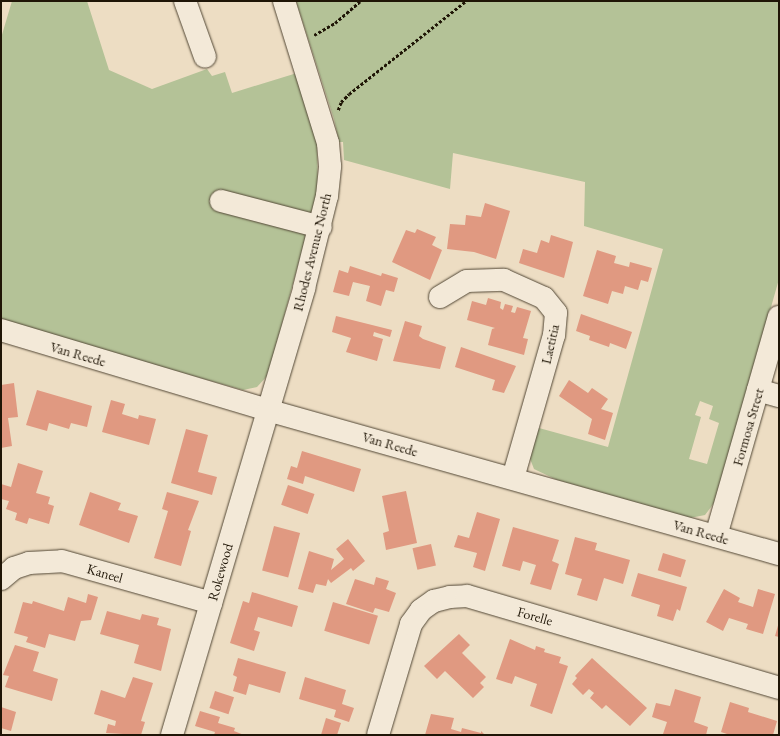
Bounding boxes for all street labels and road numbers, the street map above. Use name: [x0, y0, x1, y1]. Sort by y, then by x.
street label: Rhodes Avenue North: [289, 191, 335, 313]
street label: Laetitia: [537, 322, 563, 366]
street label: Van Reede: [48, 338, 108, 370]
street label: Formosa Street: [729, 386, 767, 468]
street label: Van Reede: [360, 428, 420, 460]
street label: Van Reede: [671, 516, 731, 548]
street label: Rokewood: [204, 541, 236, 603]
street label: Kaneel: [85, 560, 125, 586]
street label: Forelle: [515, 603, 555, 629]

